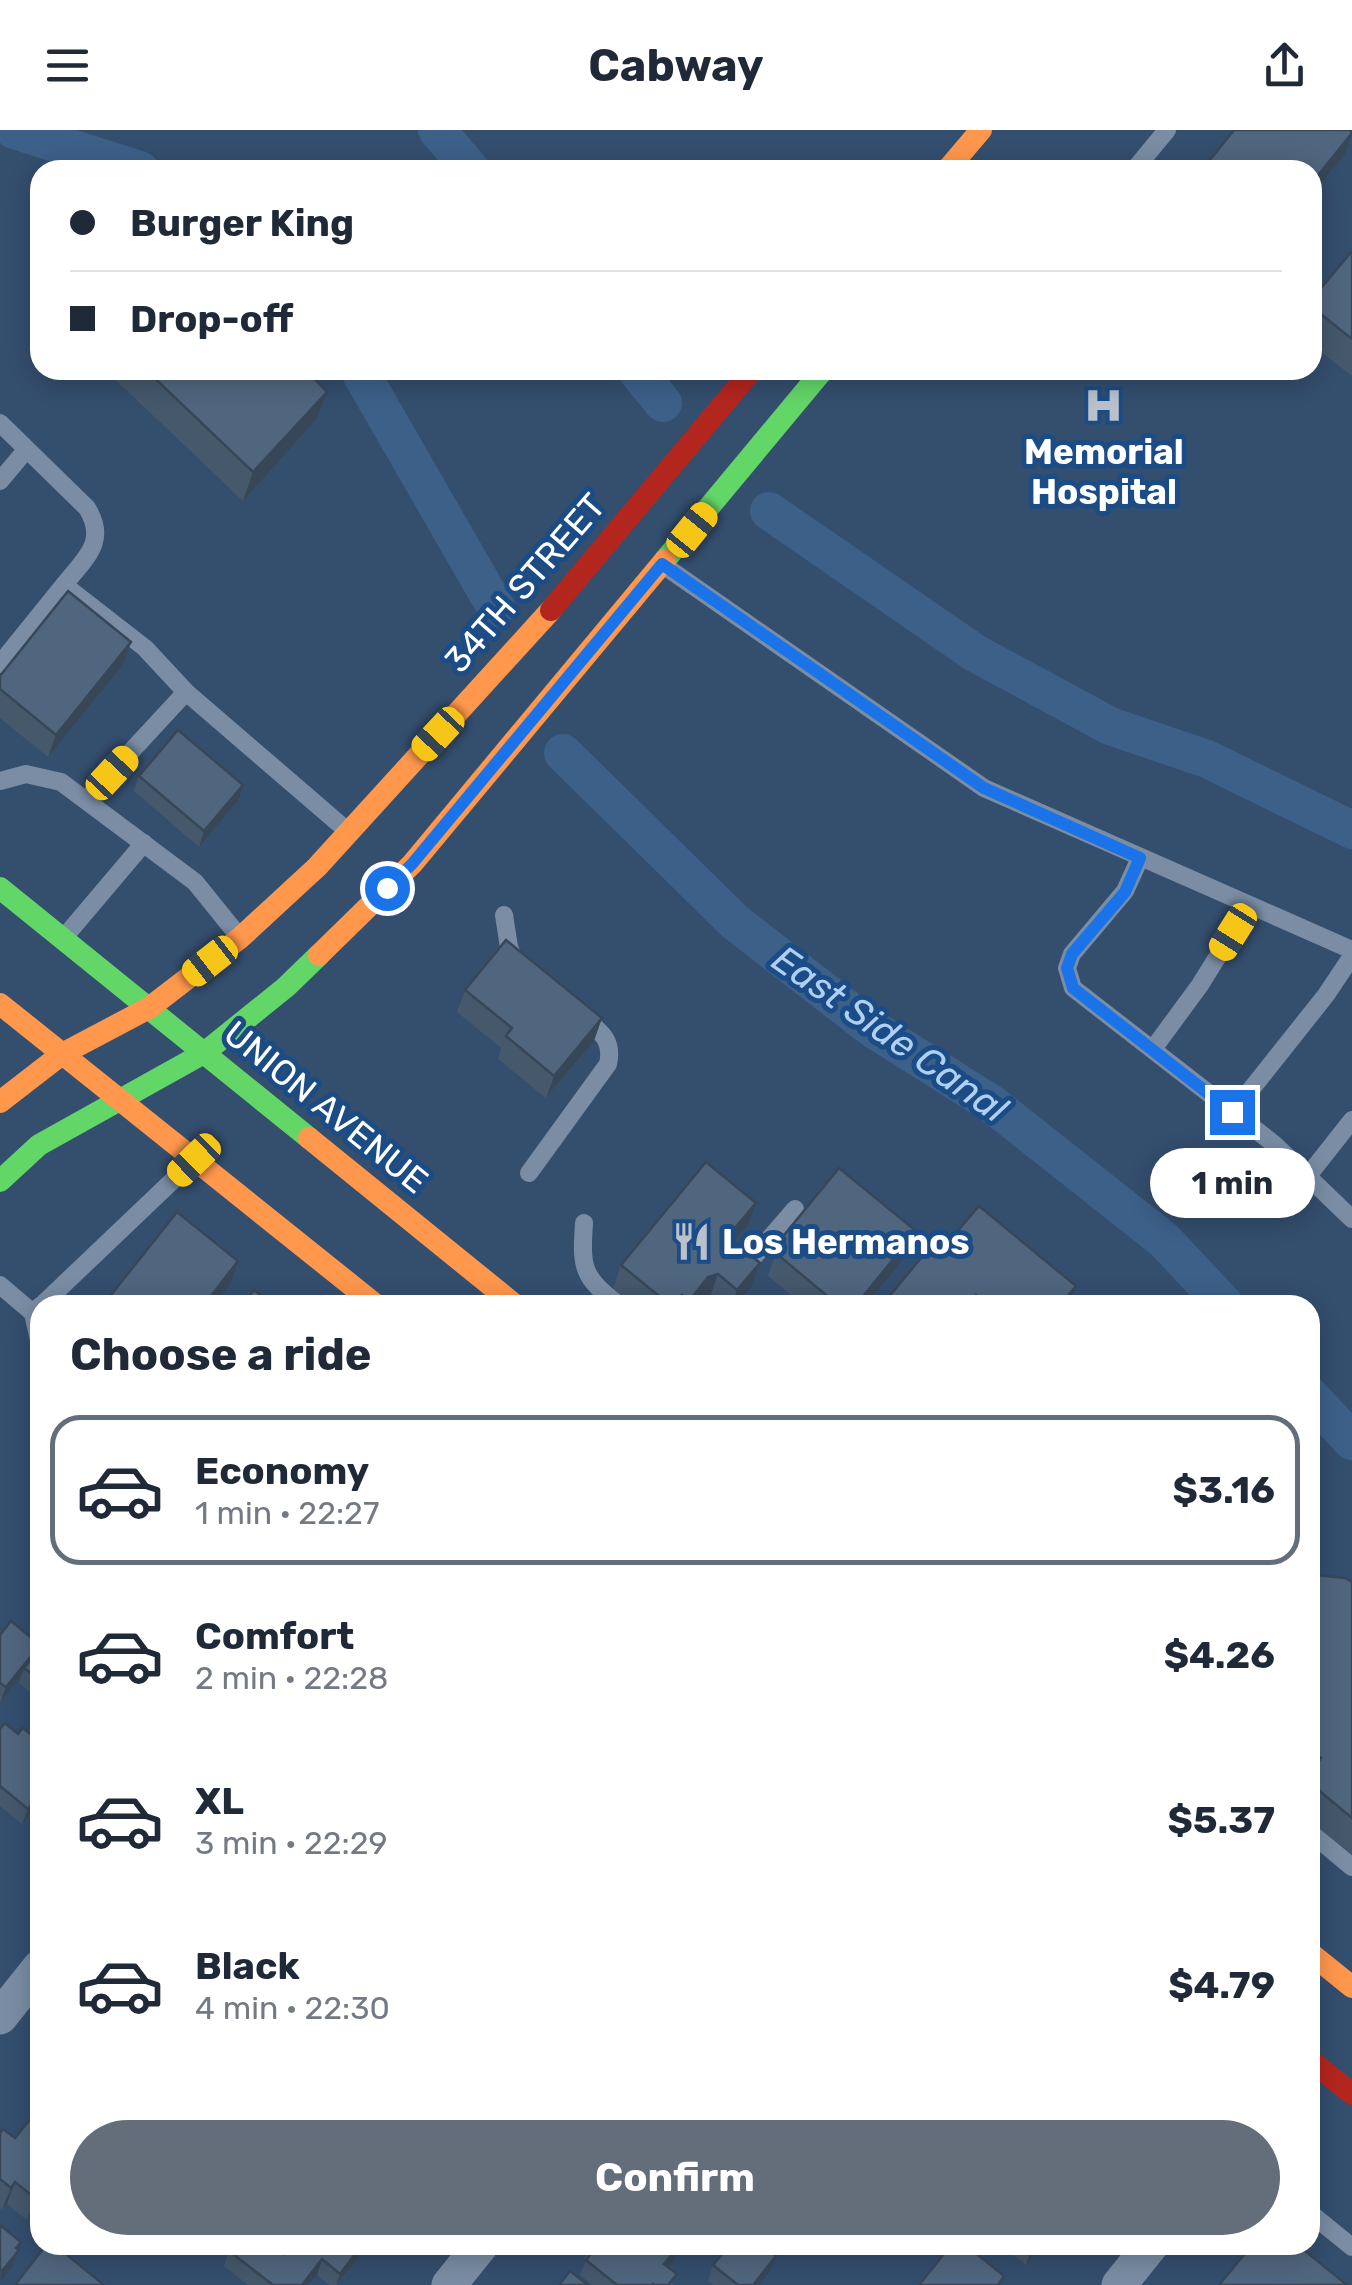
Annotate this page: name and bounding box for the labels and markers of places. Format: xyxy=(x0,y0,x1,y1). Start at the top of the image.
hospital icon: Memorial Hospital xyxy=(1083,384,1125,426)
place label: Memorial Hospital xyxy=(1024,431,1184,513)
restaurant icon: Los Hermanos xyxy=(671,1221,713,1263)
place label: Los Hermanos xyxy=(722,1221,970,1263)

